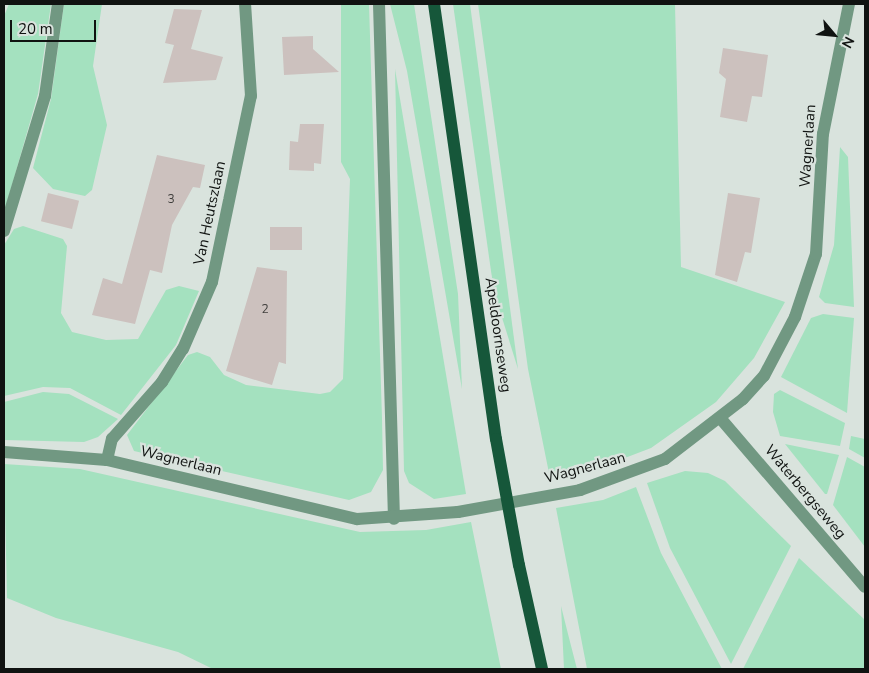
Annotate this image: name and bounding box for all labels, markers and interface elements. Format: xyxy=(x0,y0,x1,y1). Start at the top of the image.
scale bar xyxy=(12,10,99,42)
north arrow xyxy=(809,10,859,60)
text: 20 m xyxy=(18,19,53,39)
text: N xyxy=(837,33,859,51)
street label: Wagnerlaan xyxy=(796,104,820,188)
street label: Van Heutszlaan xyxy=(190,159,230,267)
house number: 3 xyxy=(167,193,175,207)
street label: Apeldoornseweg xyxy=(481,276,515,394)
house number: 2 xyxy=(261,303,269,317)
street label: Waterbergseweg xyxy=(760,441,850,543)
street label: Wagnerlaan xyxy=(138,442,224,480)
street label: Wagnerlaan xyxy=(543,449,627,487)

